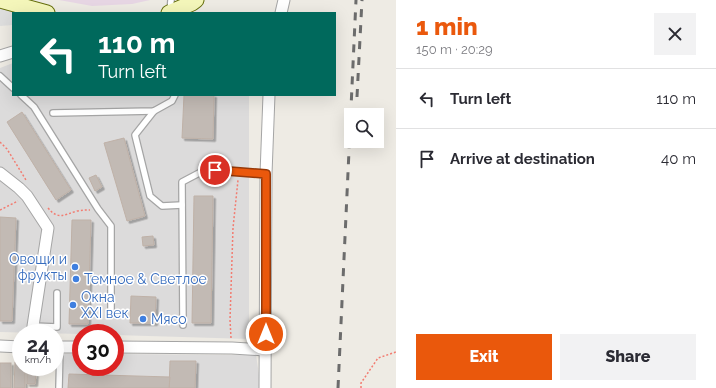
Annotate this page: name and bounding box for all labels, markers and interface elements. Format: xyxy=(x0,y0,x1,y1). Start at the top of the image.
text: 1 min xyxy=(416,12,478,41)
button: close xyxy=(654,13,696,55)
text: 110 m xyxy=(98,27,176,60)
icon: left xyxy=(32,28,84,80)
text: 150 m · 20:29 xyxy=(416,42,493,57)
text: Turn left xyxy=(98,61,167,82)
icon: left xyxy=(416,88,438,110)
text: Turn left xyxy=(450,90,511,108)
text: 110 m xyxy=(656,90,696,108)
map controls xyxy=(344,108,384,148)
button: search xyxy=(344,108,384,148)
icon: arrive xyxy=(416,148,438,170)
text: Arrive at destination xyxy=(450,150,595,168)
text: 40 m xyxy=(661,150,696,168)
pin xyxy=(198,153,232,187)
icon: arrive xyxy=(204,159,226,181)
place label: Овощи и фрукты xyxy=(9,251,67,283)
marker: Овощи и фрукты xyxy=(70,262,80,272)
place label: Темное & Светлое xyxy=(84,271,207,287)
marker: Темное & Светлое xyxy=(71,274,81,284)
place label: Окна XXI век xyxy=(81,289,129,321)
marker: Окна XXI век xyxy=(68,300,78,310)
place label: Мясо xyxy=(151,311,186,327)
position arrow xyxy=(245,313,287,355)
marker: Мясо xyxy=(138,314,148,324)
speed limit sign: 30 xyxy=(72,324,124,376)
text: 24 xyxy=(27,333,49,357)
button: Exit xyxy=(416,334,552,380)
button: Share xyxy=(560,334,696,380)
text: km/h xyxy=(25,354,51,365)

